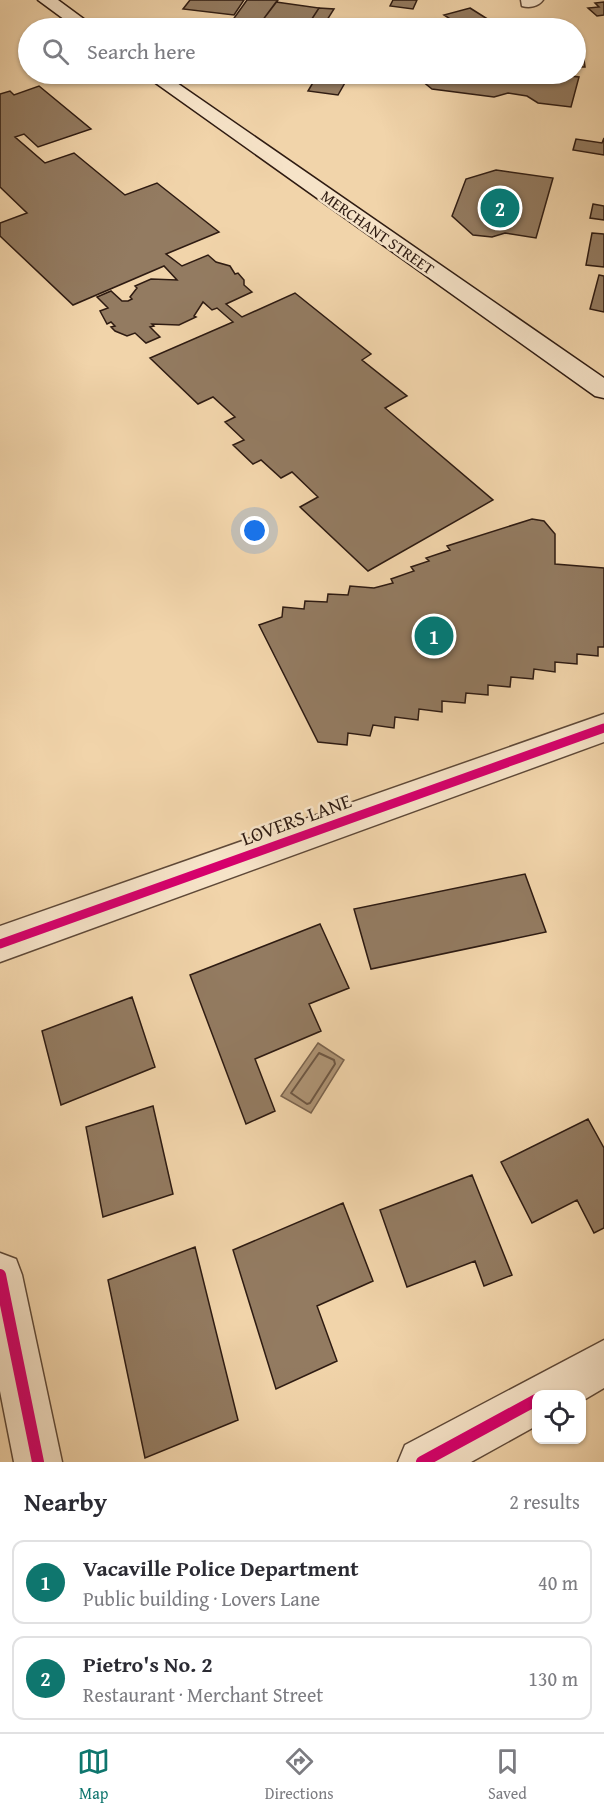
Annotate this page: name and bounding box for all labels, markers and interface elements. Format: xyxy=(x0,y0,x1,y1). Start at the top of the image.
search box xyxy=(18,18,586,84)
icon: search xyxy=(39,35,72,68)
text: Search here xyxy=(87,35,196,67)
street label: MERCHANT STREET xyxy=(316,184,440,280)
pin: 2 xyxy=(480,186,520,230)
your location xyxy=(240,516,269,545)
pin: 1 xyxy=(414,614,454,658)
street label: LOVERS LANE xyxy=(237,786,355,852)
map controls xyxy=(532,1390,586,1444)
button: locate xyxy=(532,1390,586,1444)
text: Nearby xyxy=(24,1482,107,1521)
text: 2 results xyxy=(509,1487,580,1516)
text: Vacaville Police Department xyxy=(83,1552,359,1584)
text: 1 xyxy=(40,1568,51,1597)
text: 40 m xyxy=(538,1568,578,1597)
text: Public building · Lovers Lane xyxy=(83,1584,320,1613)
text: Pietro's No. 2 xyxy=(83,1648,213,1680)
text: 2 xyxy=(40,1664,51,1693)
text: 130 m xyxy=(528,1664,578,1693)
text: Restaurant · Merchant Street xyxy=(83,1680,323,1709)
tab: Map xyxy=(77,1745,110,1805)
tab: Directions xyxy=(265,1745,334,1805)
tab: Saved xyxy=(488,1745,527,1805)

